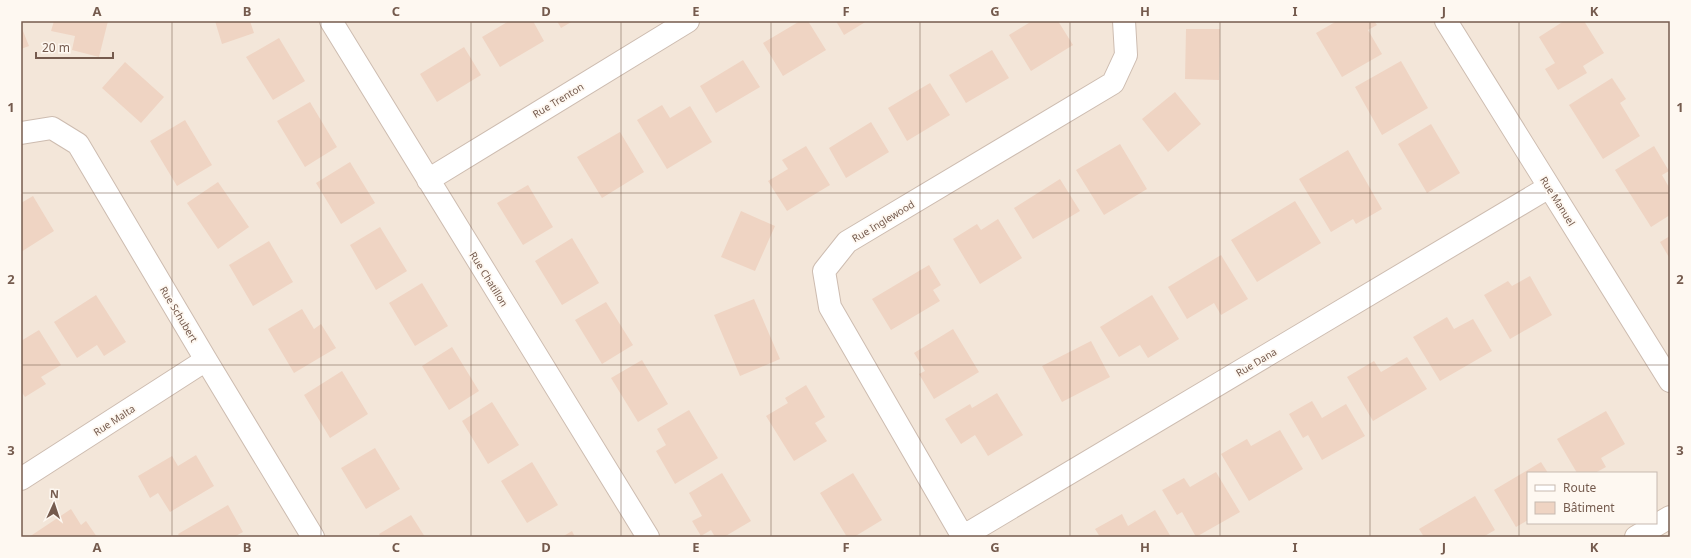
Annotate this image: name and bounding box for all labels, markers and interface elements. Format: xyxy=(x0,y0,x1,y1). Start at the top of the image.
text: A xyxy=(93,2,102,20)
text: B xyxy=(243,2,251,20)
text: C xyxy=(392,2,400,20)
text: D xyxy=(541,2,551,20)
text: E xyxy=(692,2,700,20)
text: F xyxy=(842,2,850,20)
text: G xyxy=(990,2,1000,20)
text: H xyxy=(1140,2,1150,20)
text: I xyxy=(1292,2,1298,20)
text: J xyxy=(1441,2,1446,20)
text: K xyxy=(1590,2,1599,20)
scale bar xyxy=(36,34,113,60)
text: 20 m xyxy=(42,39,70,56)
street label: Rue Trenton xyxy=(530,79,586,121)
text: 1 xyxy=(7,98,15,116)
text: 1 xyxy=(1676,98,1684,116)
street label: Rue Manuel xyxy=(1537,174,1579,228)
street label: Rue Inglewood xyxy=(849,197,917,245)
street label: Rue Chatillon xyxy=(467,249,511,309)
text: 2 xyxy=(7,270,15,288)
text: 2 xyxy=(1676,270,1684,288)
street label: Rue Schubert xyxy=(157,283,201,345)
street label: Rue Dana xyxy=(1233,344,1279,380)
street label: Rue Malta xyxy=(90,401,138,439)
text: 3 xyxy=(7,441,15,459)
text: 3 xyxy=(1676,441,1684,459)
legend xyxy=(1527,472,1657,524)
text: Route xyxy=(1563,479,1596,496)
north arrow xyxy=(34,484,74,524)
text: N xyxy=(50,486,59,501)
text: Bâtiment xyxy=(1563,499,1615,516)
text: A xyxy=(93,538,102,556)
text: B xyxy=(243,538,251,556)
text: C xyxy=(392,538,400,556)
text: D xyxy=(541,538,551,556)
text: E xyxy=(692,538,700,556)
text: F xyxy=(842,538,850,556)
text: G xyxy=(990,538,1000,556)
text: H xyxy=(1140,538,1150,556)
text: I xyxy=(1292,538,1298,556)
text: J xyxy=(1441,538,1446,556)
text: K xyxy=(1590,538,1599,556)

